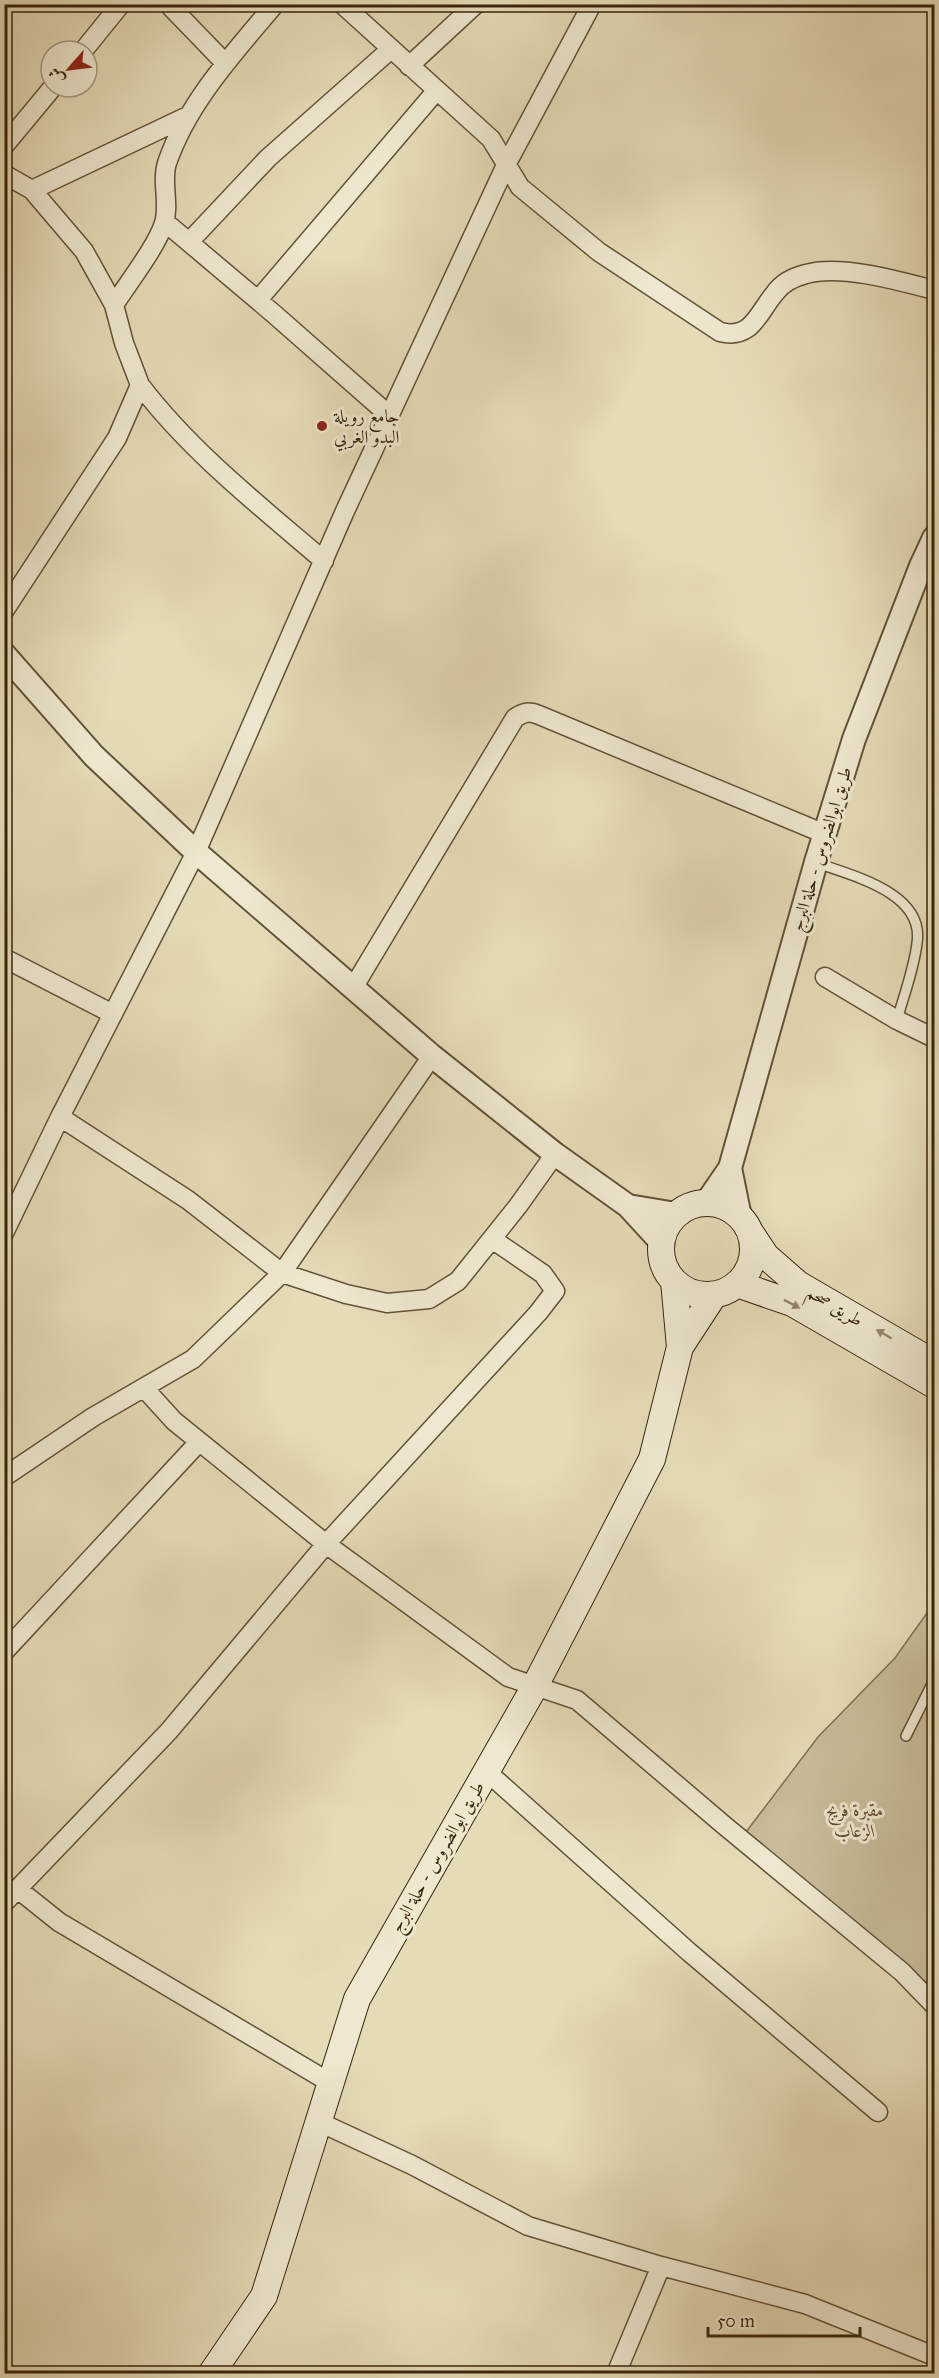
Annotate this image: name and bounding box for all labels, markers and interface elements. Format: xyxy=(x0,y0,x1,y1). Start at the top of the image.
north arrow xyxy=(39,39,99,99)
text: ش xyxy=(44,64,68,87)
place label: جامع رويلة البدو الغربي xyxy=(333,405,400,452)
marker: جامع رويلة البدو الغربي xyxy=(315,419,329,433)
street label: طريق ابوالضروس - حلة البرج xyxy=(785,764,861,935)
street label: طريق صحم xyxy=(800,1281,867,1336)
one-way arrow xyxy=(783,1299,800,1309)
one-way arrow xyxy=(875,1330,892,1340)
street label: طريق ابوالضروس - حلة البرج xyxy=(385,1777,494,1939)
park label: مقبرة فريج الزعاب xyxy=(826,1799,884,1842)
scale bar xyxy=(708,2300,860,2338)
text: 50 m xyxy=(717,2310,755,2332)

